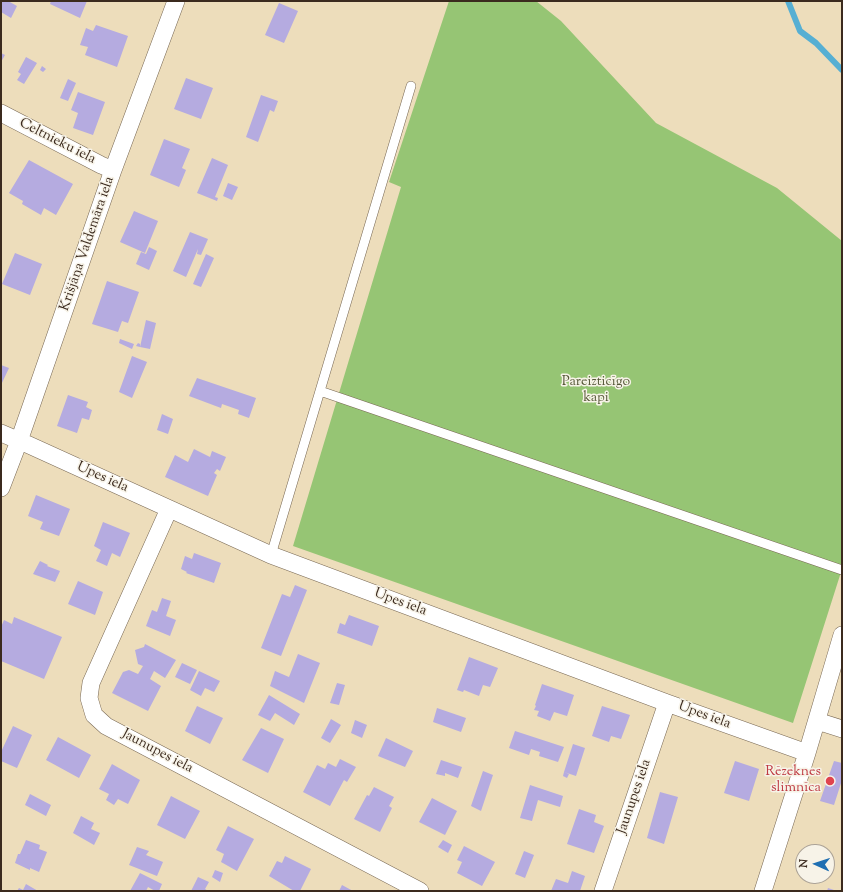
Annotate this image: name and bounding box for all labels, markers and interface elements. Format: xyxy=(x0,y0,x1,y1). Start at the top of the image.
street label: Celtnieku iela xyxy=(16,116,98,168)
street label: Krišjāņa Valdemāra iela xyxy=(57,175,119,313)
park label: Pareizticīgo kapi xyxy=(562,375,630,408)
street label: Upes iela xyxy=(74,459,130,497)
street label: Upes iela xyxy=(371,586,429,620)
street label: Upes iela xyxy=(675,699,733,733)
street label: Jaunupes iela xyxy=(119,726,195,778)
street label: Jaunupes iela xyxy=(614,757,656,837)
place label: Rēzeknes slimnīca xyxy=(765,765,821,798)
marker: Rēzeknes slimnīca xyxy=(824,775,836,787)
north arrow xyxy=(795,844,835,884)
text: N xyxy=(796,859,812,868)

